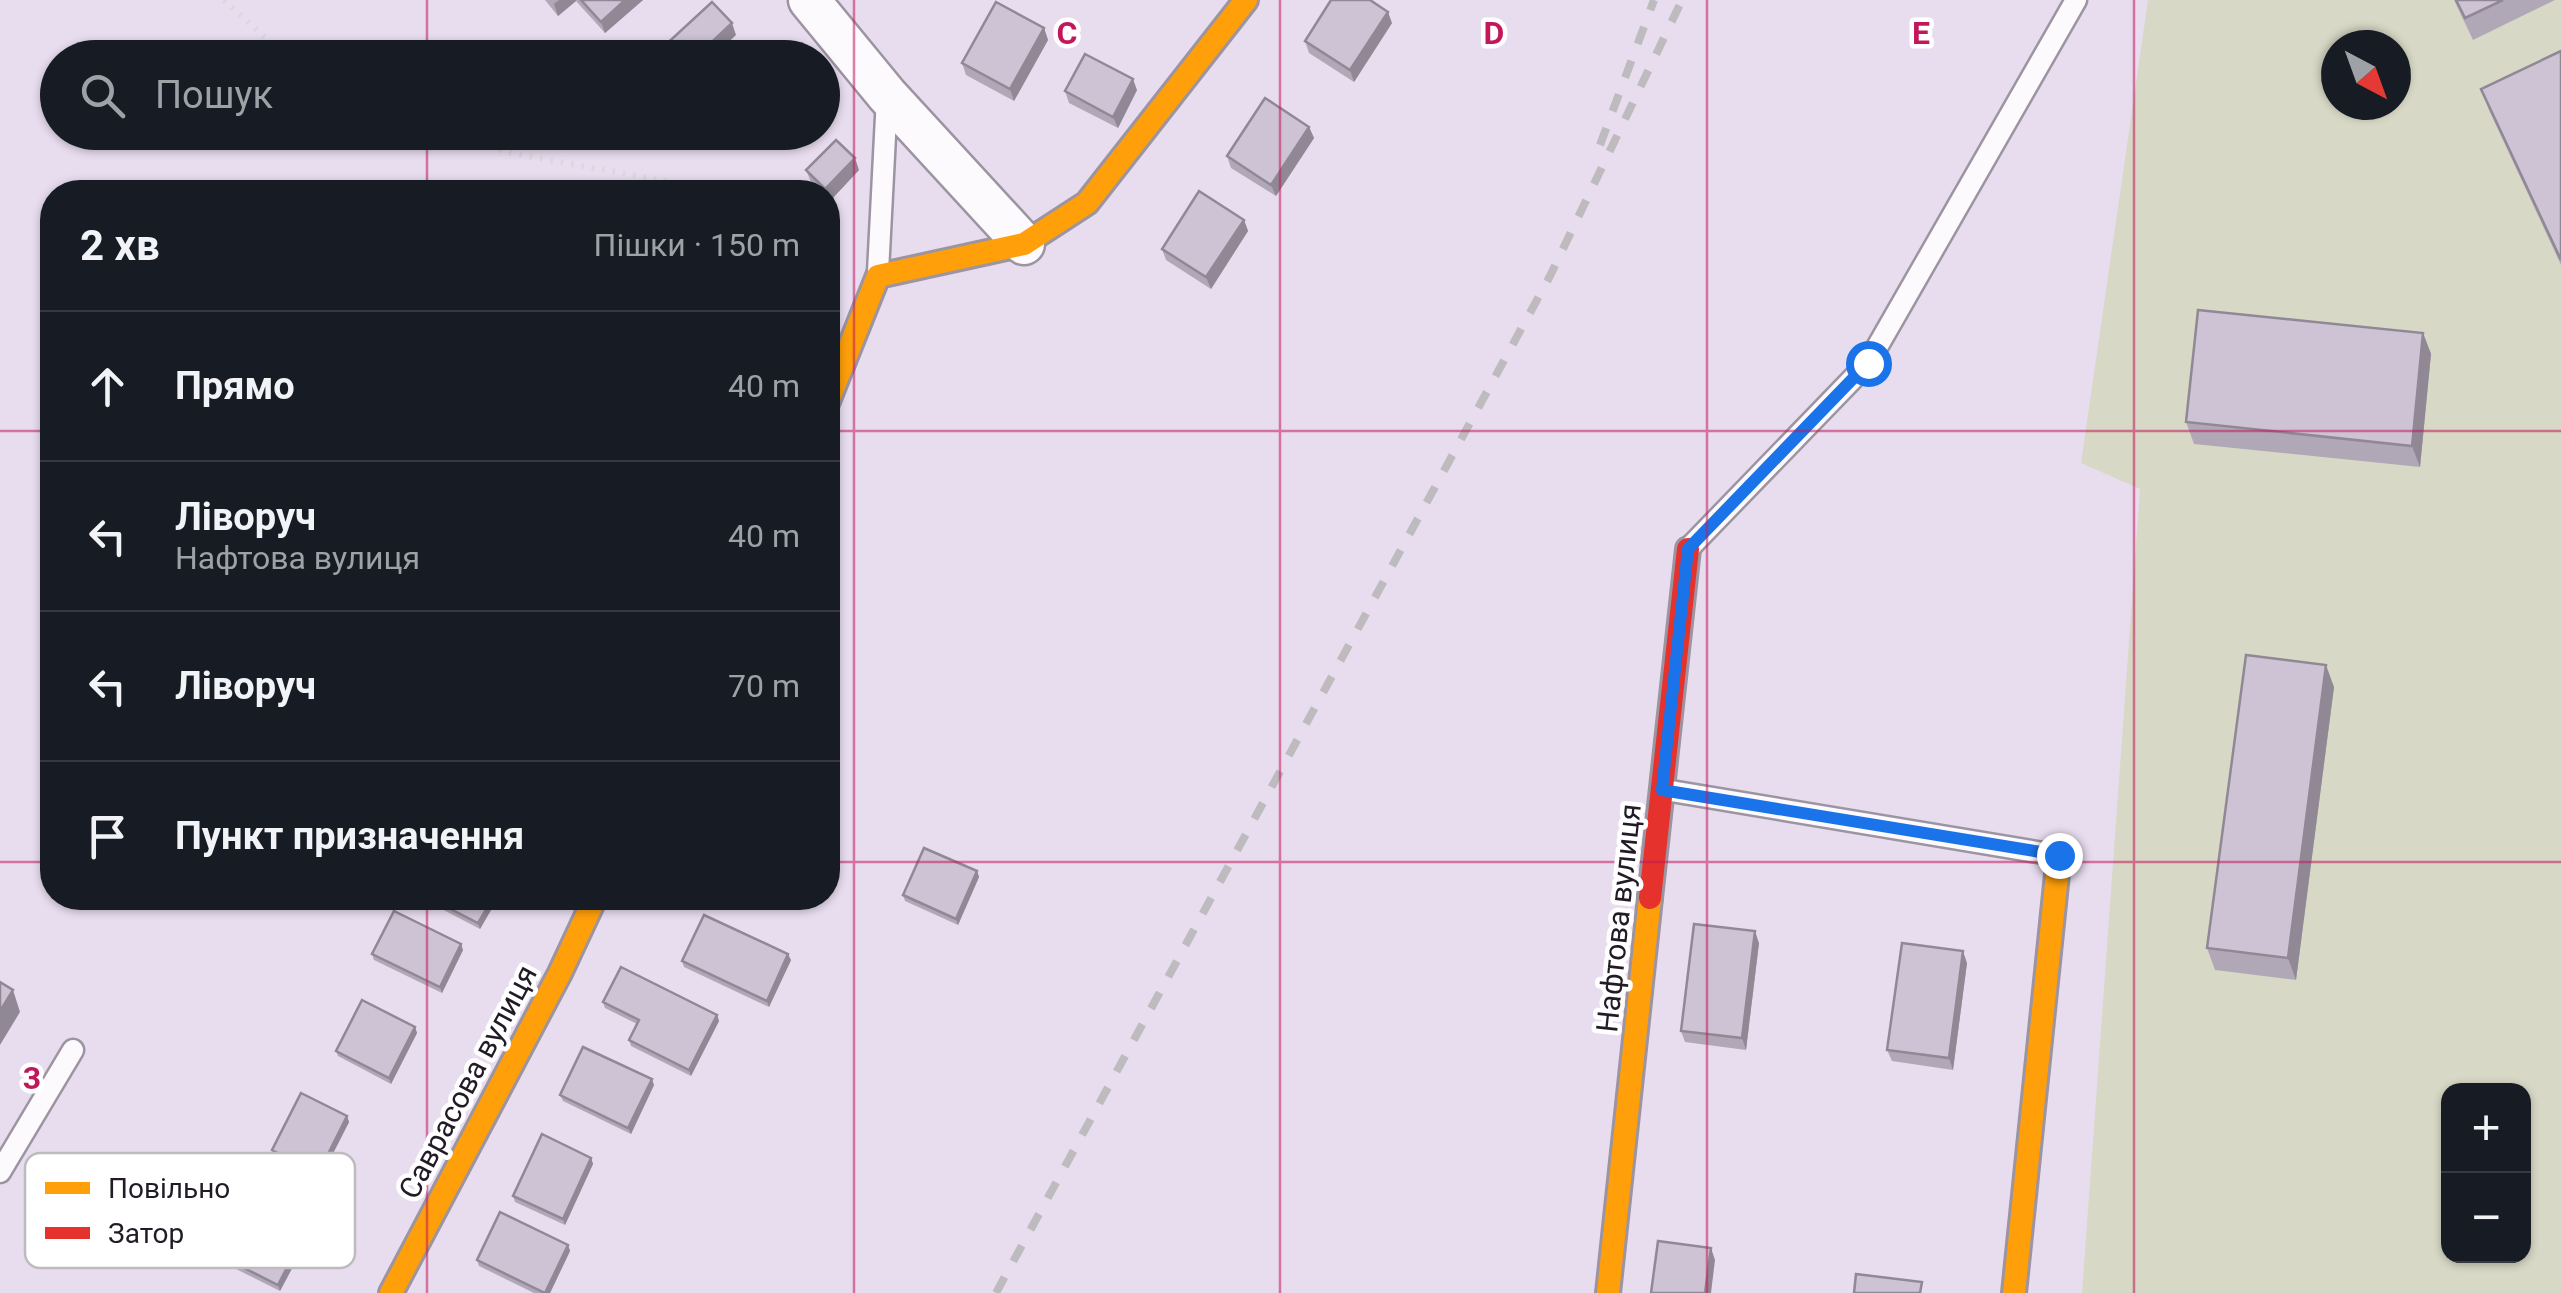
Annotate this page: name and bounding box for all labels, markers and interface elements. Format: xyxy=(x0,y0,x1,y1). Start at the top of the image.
text: C xyxy=(1057,14,1077,52)
text: D xyxy=(1484,14,1504,52)
text: E xyxy=(1912,14,1930,52)
north arrow xyxy=(2321,30,2411,120)
search box xyxy=(40,40,840,150)
icon: search xyxy=(75,68,130,123)
text: Пошук xyxy=(155,73,273,117)
text: 2 хв xyxy=(80,221,160,270)
text: Пішки · 150 m xyxy=(594,226,800,264)
route start xyxy=(1846,341,1892,387)
icon: ahead xyxy=(80,359,135,414)
text: Прямо xyxy=(175,364,295,408)
text: 40 m xyxy=(728,367,800,405)
text: Ліворуч xyxy=(175,495,316,539)
icon: left xyxy=(80,509,135,564)
text: 40 m xyxy=(728,517,800,555)
text: Нафтова вулиця xyxy=(175,539,420,577)
icon: left xyxy=(80,659,135,714)
text: Ліворуч xyxy=(175,664,316,708)
text: 70 m xyxy=(728,667,800,705)
street label: Нафтова вулиця xyxy=(1589,802,1648,1034)
icon: arrive xyxy=(80,809,135,864)
text: Пункт призначення xyxy=(175,814,524,858)
route end xyxy=(2037,833,2083,879)
street label: Саврасова вулиця xyxy=(391,959,544,1205)
text: 3 xyxy=(23,1059,41,1097)
map controls xyxy=(2441,1083,2531,1263)
button: + xyxy=(2441,1083,2531,1173)
legend xyxy=(25,1153,355,1268)
text: Повільно xyxy=(108,1172,230,1205)
button: − xyxy=(2441,1173,2531,1263)
text: Затор xyxy=(108,1217,184,1250)

